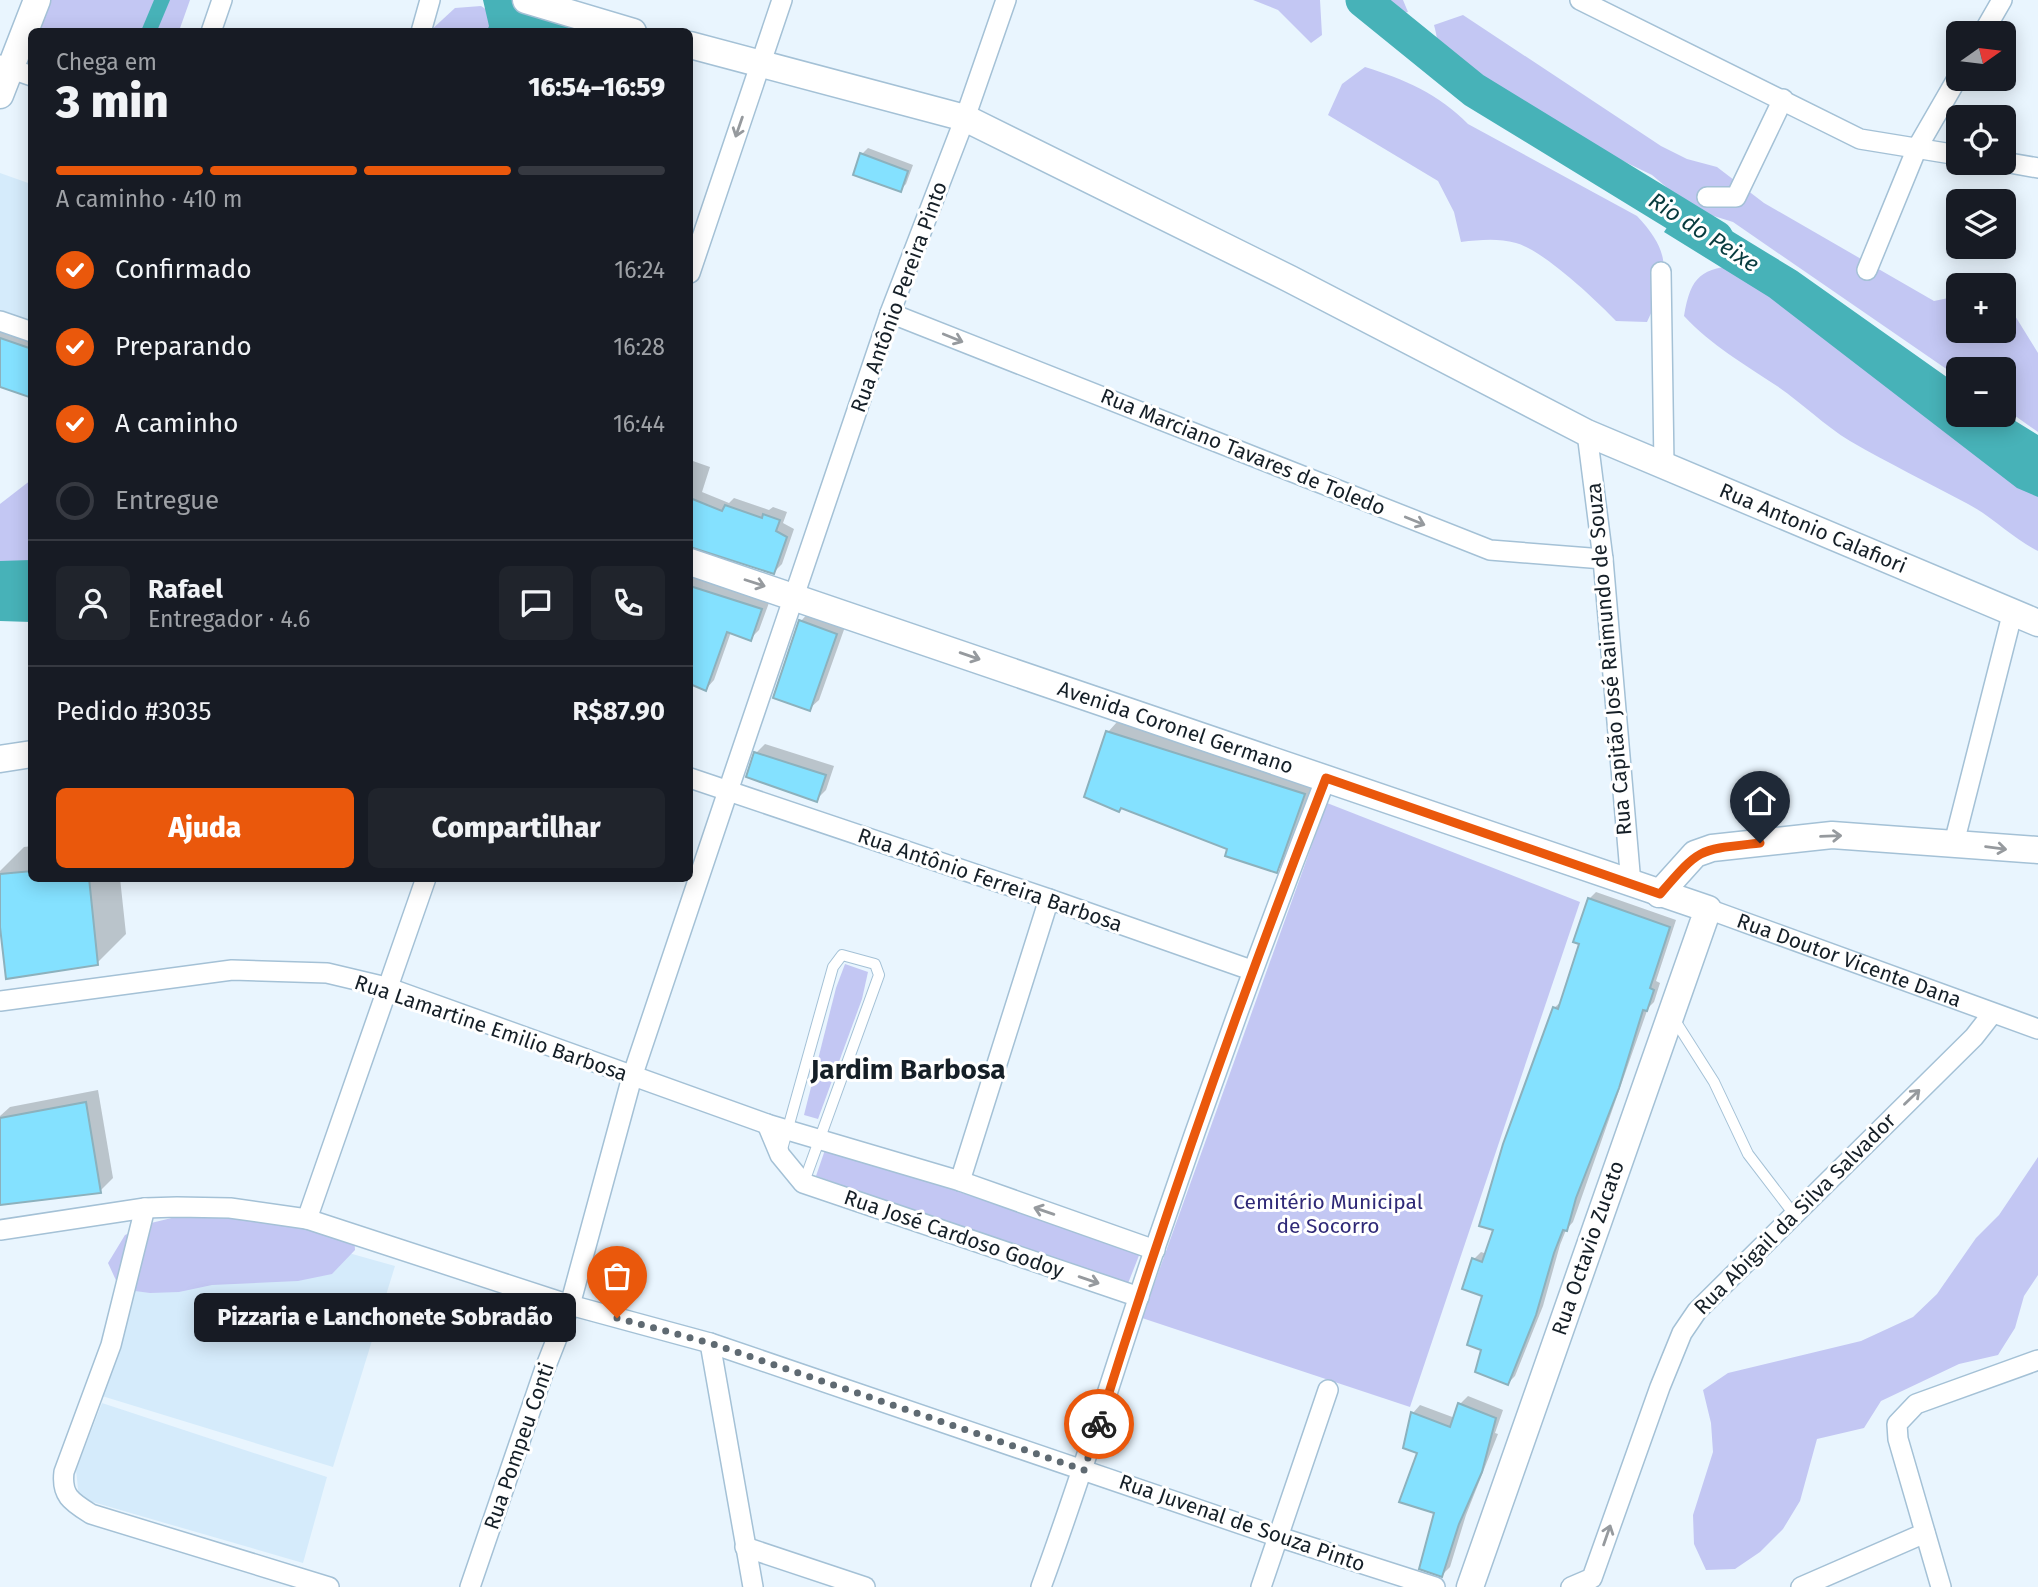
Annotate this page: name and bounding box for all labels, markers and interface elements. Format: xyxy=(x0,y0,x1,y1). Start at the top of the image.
north arrow xyxy=(1946,21,2016,91)
map controls xyxy=(1946,21,2016,427)
text: Chega em xyxy=(56,48,157,76)
text: 16:54–16:59 xyxy=(528,72,665,103)
text: 3 min xyxy=(56,74,169,129)
button: locate xyxy=(1946,105,2016,175)
one-way arrow xyxy=(732,115,744,137)
street label: Rua Antônio Pereira Pinto xyxy=(845,178,953,416)
text: A caminho · 410 m xyxy=(56,185,242,213)
water label: Rio do Peixe xyxy=(1644,186,1764,278)
button: layers xyxy=(1946,189,2016,259)
icon: check xyxy=(56,251,94,289)
text: Confirmado xyxy=(115,254,252,285)
text: 16:24 xyxy=(614,256,665,284)
button: + xyxy=(1946,273,2016,343)
icon: check xyxy=(56,328,94,366)
text: Preparando xyxy=(115,331,252,362)
one-way arrow xyxy=(942,332,964,345)
text: 16:28 xyxy=(613,333,665,361)
button: − xyxy=(1946,357,2016,427)
street label: Rua Marciano Tavares de Toledo xyxy=(1097,383,1389,521)
icon: check xyxy=(56,405,94,443)
text: A caminho xyxy=(115,408,238,439)
text: 16:44 xyxy=(613,410,665,438)
street label: Rua Antonio Calafiori xyxy=(1715,477,1910,579)
street label: Rua Capitão José Raimundo de Souza xyxy=(1581,482,1637,836)
text: Entregue xyxy=(115,485,219,516)
one-way arrow xyxy=(1404,515,1426,528)
button: person xyxy=(56,566,130,640)
button: chat xyxy=(499,566,573,640)
button: phone xyxy=(591,566,665,640)
text: Rafael xyxy=(148,574,223,605)
one-way arrow xyxy=(743,578,765,590)
text: Entregador · 4.6 xyxy=(148,605,310,633)
one-way arrow xyxy=(959,650,981,663)
street label: Avenida Coronel Germano xyxy=(1054,675,1297,780)
text: Pedido #3035 xyxy=(56,696,211,727)
text: R$87.90 xyxy=(573,696,665,727)
pin xyxy=(1730,771,1790,843)
icon: home xyxy=(1741,782,1779,820)
button: Ajuda xyxy=(56,788,354,868)
button: Compartilhar xyxy=(368,788,665,868)
street label: Rua Antônio Ferreira Barbosa xyxy=(854,822,1126,938)
one-way arrow xyxy=(1819,829,1842,843)
one-way arrow xyxy=(1984,842,2007,855)
street label: Rua Doutor Vicente Dana xyxy=(1733,908,1965,1013)
street label: Rua Lamartine Emilio Barbosa xyxy=(351,969,631,1087)
district label: Jardim Barbosa xyxy=(809,1053,1006,1086)
one-way arrow xyxy=(1904,1088,1921,1105)
street label: Rua Abigail da Silva Salvador xyxy=(1689,1108,1901,1320)
street label: Rua Octavio Zucato xyxy=(1546,1157,1630,1339)
street label: Rua José Cardoso Godoy xyxy=(841,1184,1068,1284)
park label: Cemitério Municipal de Socorro xyxy=(1233,1189,1423,1239)
one-way arrow xyxy=(1034,1204,1056,1216)
pin xyxy=(587,1246,647,1318)
icon: bag xyxy=(598,1257,636,1295)
one-way arrow xyxy=(1078,1274,1100,1287)
callout: Pizzaria e Lanchonete Sobradão xyxy=(193,1294,575,1342)
text: Pizzaria e Lanchonete Sobradão xyxy=(217,1303,553,1331)
street label: Rua Pompeu Conti xyxy=(478,1359,560,1533)
courier xyxy=(1064,1389,1134,1459)
icon: bike xyxy=(1080,1405,1118,1443)
street label: Rua Juvenal de Souza Pinto xyxy=(1115,1469,1369,1577)
one-way arrow xyxy=(1602,1525,1614,1547)

